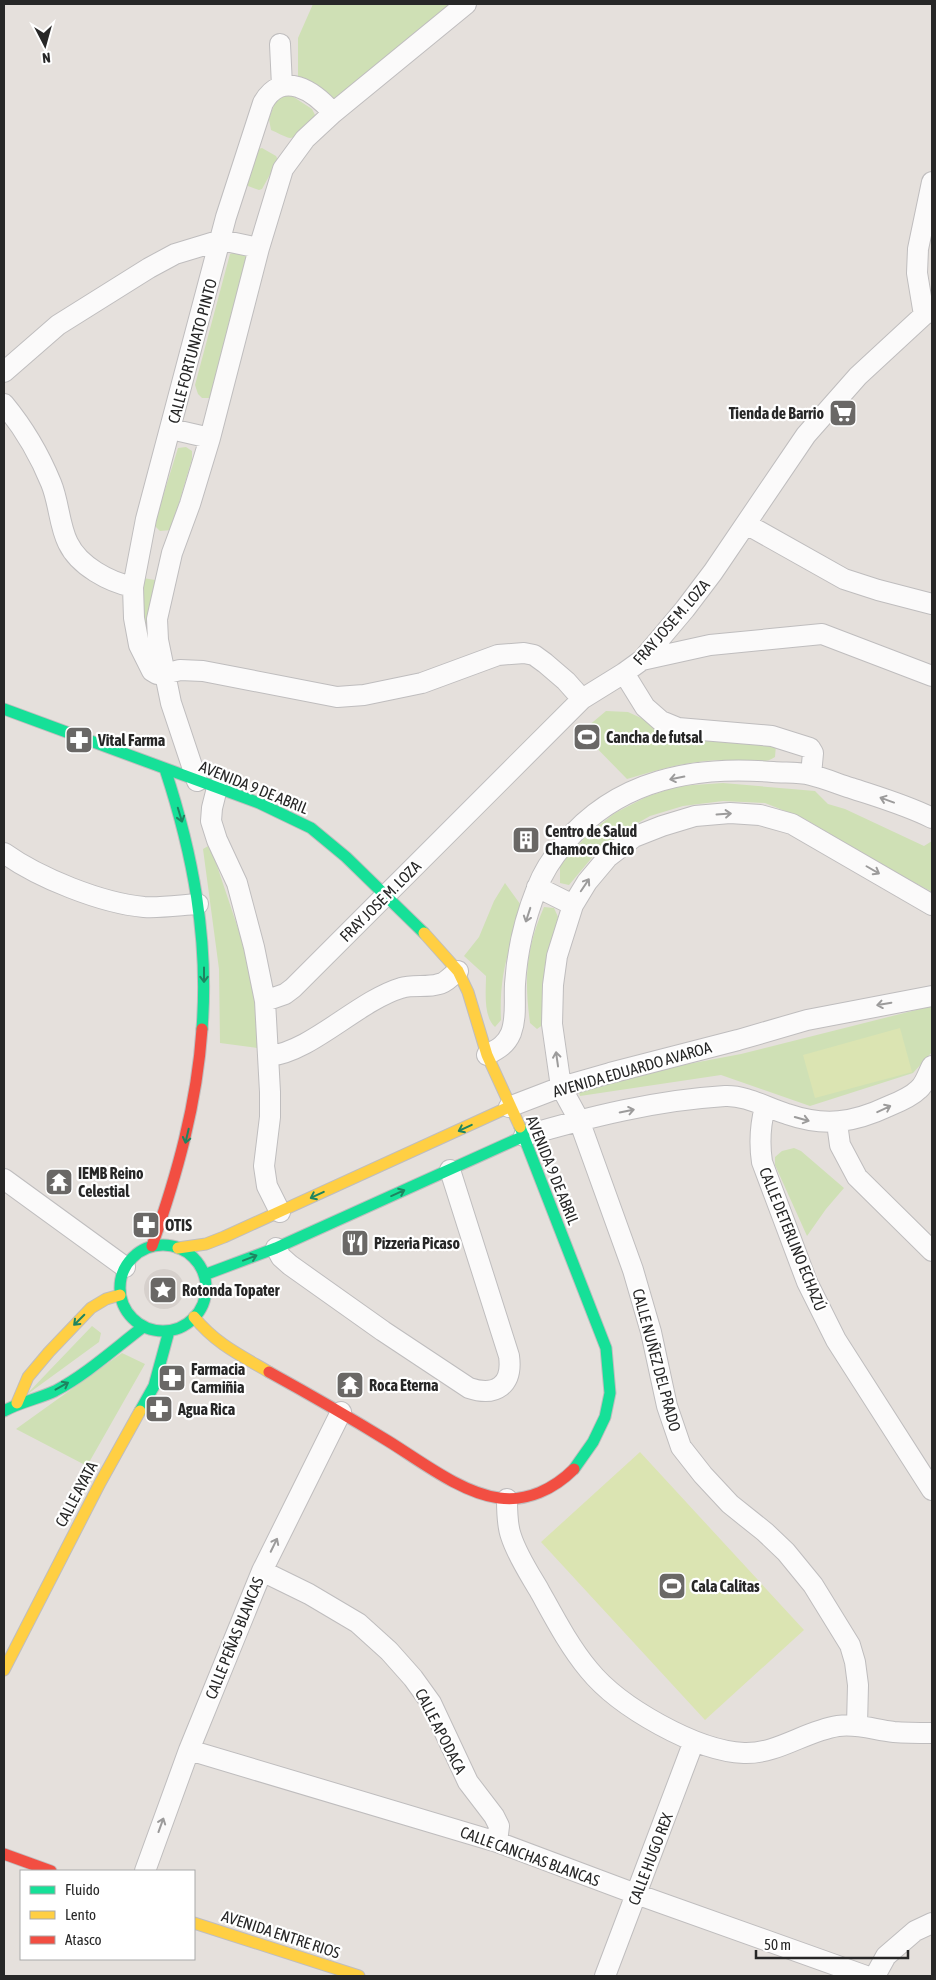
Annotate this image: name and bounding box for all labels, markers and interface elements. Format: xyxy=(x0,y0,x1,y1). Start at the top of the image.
north arrow xyxy=(20,20,70,70)
text: N xyxy=(41,50,51,66)
street label: CALLE FORTUNATO PINTO xyxy=(164,277,220,425)
supermarket icon: Tienda de Barrio xyxy=(828,398,858,428)
place label: Tienda de Barrio xyxy=(729,404,824,422)
street label: FRAY JOSE M. LOZA xyxy=(629,576,713,668)
sports icon: Cancha de futsal xyxy=(572,722,602,752)
pharmacy icon: Vital Farma xyxy=(64,725,94,755)
place label: Cancha de futsal xyxy=(606,728,704,746)
place label: Vital Farma xyxy=(97,731,165,749)
street label: AVENIDA 9 DE ABRIL xyxy=(197,757,312,817)
one-way arrow xyxy=(669,774,685,783)
one-way arrow xyxy=(880,795,895,804)
one-way arrow xyxy=(175,807,185,823)
one-way arrow xyxy=(715,809,731,818)
place label: Centro de Salud Chamoco Chico xyxy=(545,822,637,858)
building icon: Centro de Salud Chamoco Chico xyxy=(511,825,541,855)
street label: FRAY JOSE M. LOZA xyxy=(336,857,424,945)
one-way arrow xyxy=(865,866,879,876)
one-way arrow xyxy=(580,879,590,893)
one-way arrow xyxy=(523,907,532,923)
one-way arrow xyxy=(199,966,209,983)
one-way arrow xyxy=(877,1000,893,1010)
street label: AVENIDA EDUARDO AVAROA xyxy=(551,1038,714,1100)
one-way arrow xyxy=(552,1051,562,1067)
one-way arrow xyxy=(876,1104,891,1113)
one-way arrow xyxy=(619,1105,635,1115)
street label: AVENIDA 9 DE ABRIL xyxy=(523,1113,583,1228)
one-way arrow xyxy=(794,1114,810,1124)
one-way arrow xyxy=(458,1123,473,1133)
one-way arrow xyxy=(182,1128,191,1144)
place label: IEMB Reino Celestial xyxy=(78,1164,144,1200)
street label: CALLE DETERLINO ECHAZÚ xyxy=(756,1165,830,1313)
temple icon: IEMB Reino Celestial xyxy=(44,1167,74,1197)
one-way arrow xyxy=(390,1188,405,1197)
one-way arrow xyxy=(310,1191,325,1201)
pharmacy icon: OTIS xyxy=(131,1210,161,1240)
place label: OTIS xyxy=(165,1216,192,1234)
restaurant icon: Pizzeria Picaso xyxy=(340,1228,370,1258)
place label: Pizzeria Picaso xyxy=(374,1234,460,1252)
one-way arrow xyxy=(242,1253,257,1263)
place icon: Rotonda Topater xyxy=(148,1275,178,1305)
place label: Rotonda Topater xyxy=(182,1281,280,1299)
street label: CALLE NUÑEZ DEL PRADO xyxy=(629,1287,685,1433)
one-way arrow xyxy=(73,1314,85,1327)
place label: Farmacia Carmiñia xyxy=(191,1360,245,1396)
pharmacy icon: Farmacia Carmiñia xyxy=(157,1363,187,1393)
temple icon: Roca Eterna xyxy=(335,1370,365,1400)
place label: Roca Eterna xyxy=(369,1376,439,1394)
one-way arrow xyxy=(55,1381,70,1391)
pharmacy icon: Agua Rica xyxy=(144,1394,174,1424)
place label: Agua Rica xyxy=(177,1400,235,1418)
street label: CALLE AYATA xyxy=(51,1458,101,1530)
one-way arrow xyxy=(270,1538,280,1553)
sports icon: Cala Calitas xyxy=(657,1571,687,1601)
street label: CALLE PEÑAS BLANCAS xyxy=(201,1574,267,1702)
place label: Cala Calitas xyxy=(691,1577,760,1595)
street label: CALLE APODACA xyxy=(412,1685,470,1777)
street label: CALLE HUGO REX xyxy=(624,1810,676,1908)
one-way arrow xyxy=(157,1818,166,1834)
street label: CALLE CANCHAS BLANCAS xyxy=(458,1822,602,1890)
legend xyxy=(20,1870,195,1960)
text: Fluido xyxy=(65,1881,100,1898)
text: Lento xyxy=(65,1906,96,1923)
street label: AVENIDA ENTRE RIOS xyxy=(220,1906,343,1962)
scale bar xyxy=(756,1928,908,1960)
text: Atasco xyxy=(65,1931,102,1948)
text: 50 m xyxy=(764,1936,791,1953)

